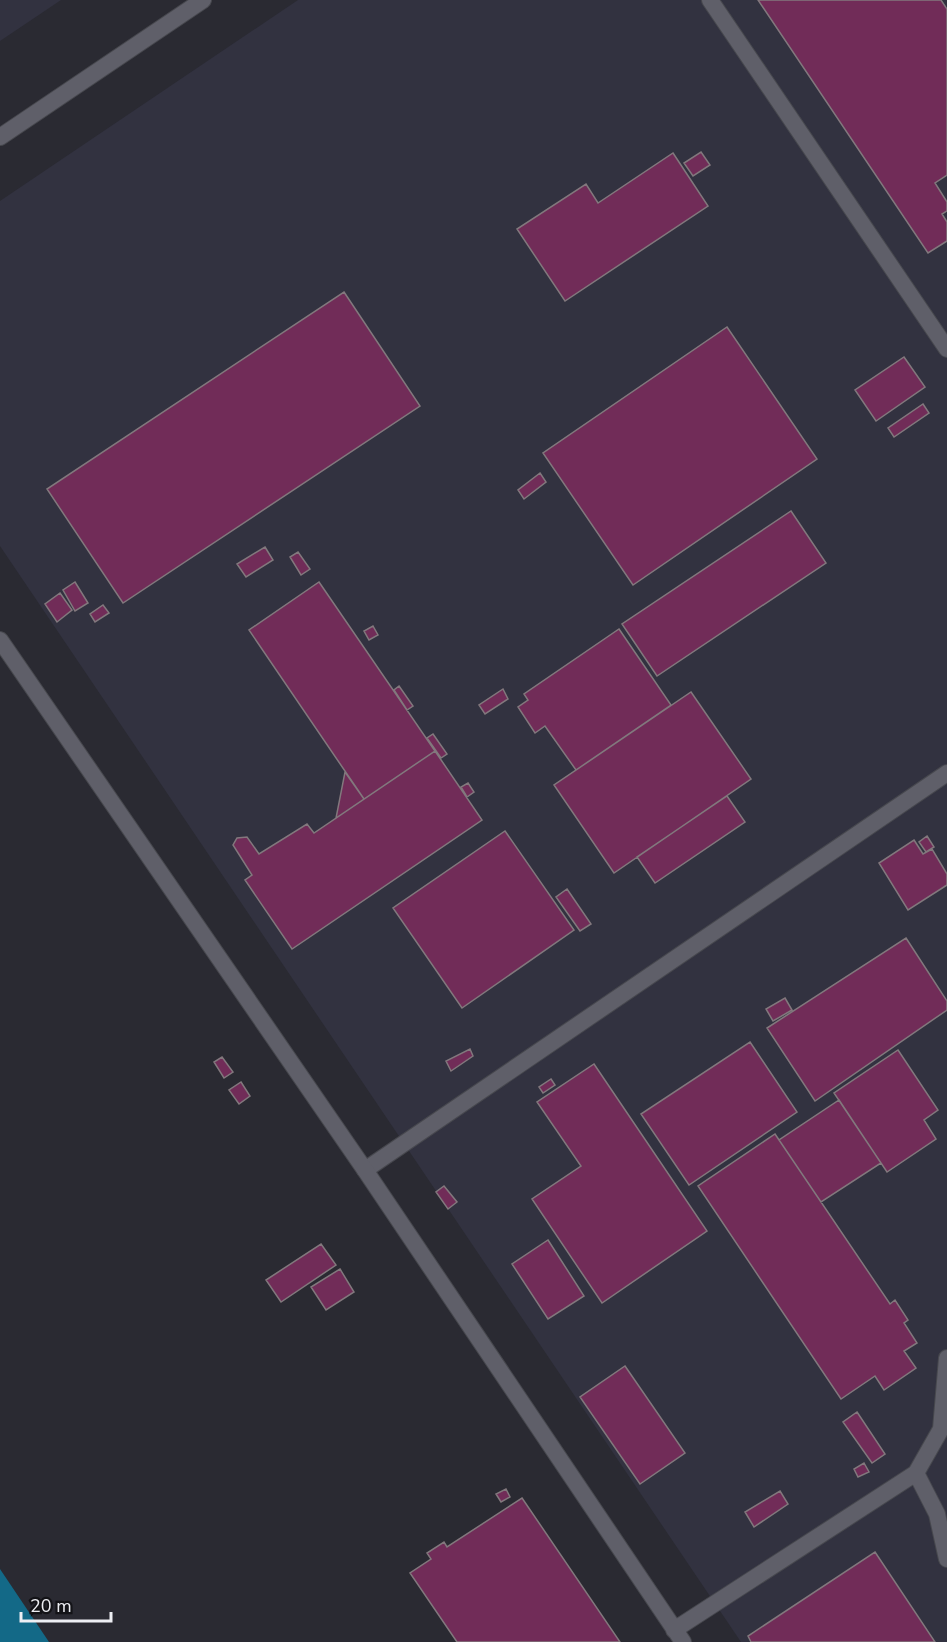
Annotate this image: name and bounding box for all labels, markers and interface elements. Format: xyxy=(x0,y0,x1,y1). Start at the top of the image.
scale bar xyxy=(21,1585,111,1623)
text: 20 m xyxy=(30,1594,72,1618)

